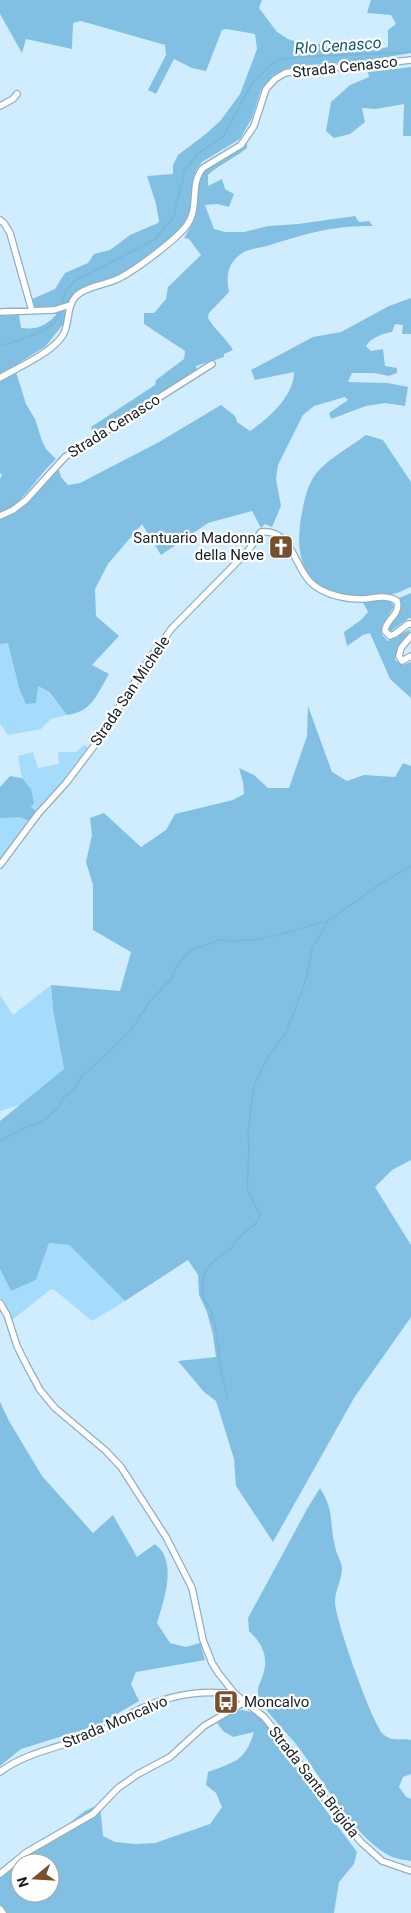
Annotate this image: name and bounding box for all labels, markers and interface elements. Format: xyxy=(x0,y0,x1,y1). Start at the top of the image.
water label: RIo Cenasco xyxy=(294,33,382,58)
street label: Strada Cenasco xyxy=(292,53,398,81)
street label: Strada Cenasco xyxy=(65,390,163,462)
place label: Santuario Madonna della Neve xyxy=(133,529,264,564)
church icon: Santuario Madonna della Neve xyxy=(268,534,294,560)
street label: Strada San Michele xyxy=(87,633,173,749)
bus stop icon: Moncalvo xyxy=(213,1689,239,1715)
street label: Strada Moncalvo xyxy=(60,1692,170,1752)
place label: Moncalvo xyxy=(244,1693,309,1711)
street label: Strada Santa Brigida xyxy=(265,1723,363,1841)
north arrow xyxy=(10,1853,60,1903)
text: N xyxy=(13,1875,32,1889)

